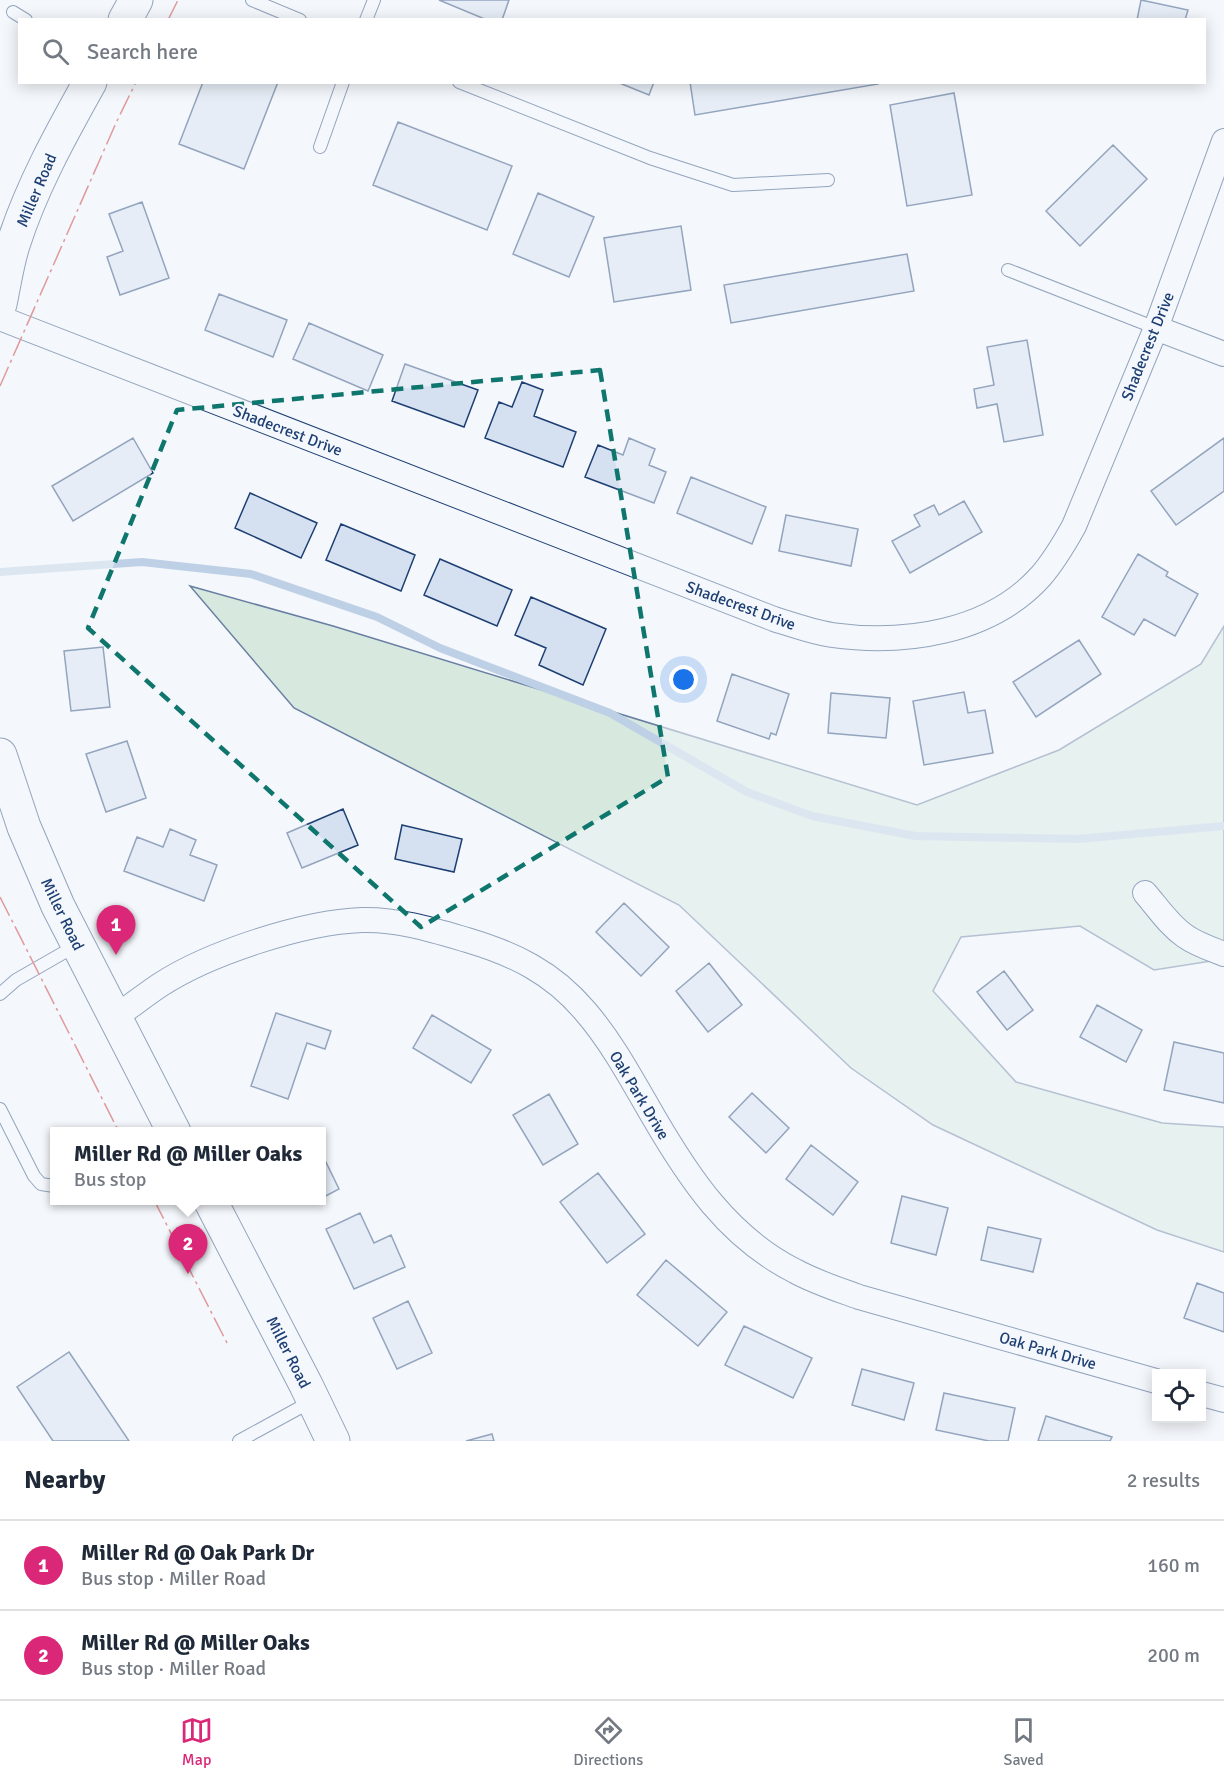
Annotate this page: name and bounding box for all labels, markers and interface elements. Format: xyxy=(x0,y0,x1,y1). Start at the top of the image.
search box xyxy=(18,18,1206,84)
icon: search xyxy=(39,35,72,68)
text: Search here xyxy=(87,38,198,65)
street label: Miller Road xyxy=(12,151,61,230)
street label: Shadecrest Drive xyxy=(1117,289,1179,404)
street label: Shadecrest Drive xyxy=(230,401,345,461)
street label: Shadecrest Drive xyxy=(683,577,798,635)
your location xyxy=(669,665,698,694)
street label: Miller Road xyxy=(36,875,88,954)
pin: 1 xyxy=(96,906,136,955)
street label: Oak Park Drive xyxy=(605,1047,673,1144)
popup xyxy=(50,1127,326,1205)
text: Miller Rd @ Miller Oaks xyxy=(74,1140,302,1167)
text: Bus stop xyxy=(74,1167,146,1192)
pin: 2 xyxy=(168,1224,207,1274)
street label: Miller Road xyxy=(261,1313,315,1392)
street label: Oak Park Drive xyxy=(997,1328,1099,1374)
map controls xyxy=(1152,1369,1206,1423)
button: locate xyxy=(1152,1369,1206,1423)
text: Nearby xyxy=(24,1464,105,1496)
text: 2 results xyxy=(1127,1468,1200,1493)
text: Miller Rd @ Oak Park Dr xyxy=(81,1539,314,1566)
text: 1 xyxy=(38,1553,49,1578)
text: 160 m xyxy=(1147,1553,1200,1578)
text: Bus stop · Miller Road xyxy=(81,1566,266,1591)
text: Miller Rd @ Miller Oaks xyxy=(81,1629,310,1656)
text: 2 xyxy=(38,1643,49,1668)
text: 200 m xyxy=(1147,1643,1200,1668)
text: Bus stop · Miller Road xyxy=(81,1656,266,1681)
tab: Map xyxy=(180,1714,213,1770)
tab: Directions xyxy=(573,1714,643,1770)
tab: Saved xyxy=(1004,1714,1044,1770)

